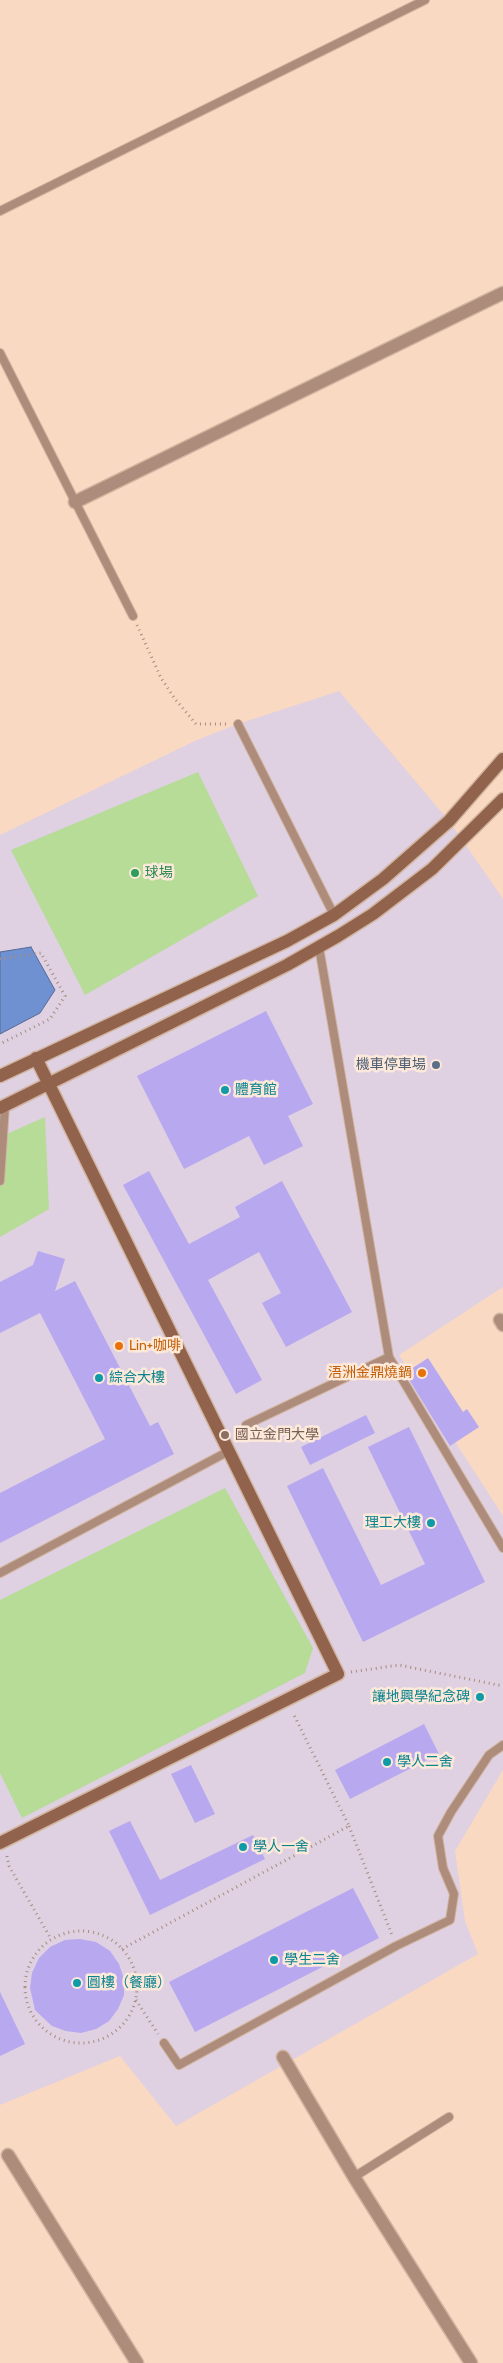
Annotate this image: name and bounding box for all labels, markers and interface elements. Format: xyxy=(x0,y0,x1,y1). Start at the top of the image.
place label: 球場 xyxy=(145,865,173,881)
marker: 球場 xyxy=(129,867,141,879)
place label: 機車停車場 xyxy=(356,1057,426,1073)
marker: 機車停車場 xyxy=(430,1059,442,1071)
place label: 體育館 xyxy=(235,1082,277,1098)
marker: 體育館 xyxy=(219,1084,231,1096)
place label: Lin+咖啡 xyxy=(129,1338,181,1354)
marker: Lin+咖啡 xyxy=(113,1340,125,1352)
place label: 浯洲金鼎燒鍋 xyxy=(328,1365,412,1381)
marker: 浯洲金鼎燒鍋 xyxy=(416,1367,428,1379)
place label: 綜合大樓 xyxy=(109,1370,165,1386)
marker: 綜合大樓 xyxy=(93,1372,105,1384)
place label: 國立金門大學 xyxy=(235,1427,319,1443)
marker: 國立金門大學 xyxy=(219,1429,231,1441)
place label: 理工大樓 xyxy=(365,1515,421,1531)
marker: 理工大樓 xyxy=(425,1517,437,1529)
place label: 讓地興學紀念碑 xyxy=(372,1689,470,1705)
marker: 讓地興學紀念碑 xyxy=(474,1691,486,1703)
place label: 學人二舍 xyxy=(397,1754,453,1770)
marker: 學人二舍 xyxy=(381,1756,393,1768)
place label: 學人一舍 xyxy=(253,1839,309,1855)
marker: 學人一舍 xyxy=(237,1841,249,1853)
place label: 學生二舍 xyxy=(284,1952,340,1968)
marker: 學生二舍 xyxy=(268,1954,280,1966)
place label: 圓樓（餐廳） xyxy=(87,1975,171,1991)
marker: 圓樓（餐廳） xyxy=(71,1977,83,1989)

